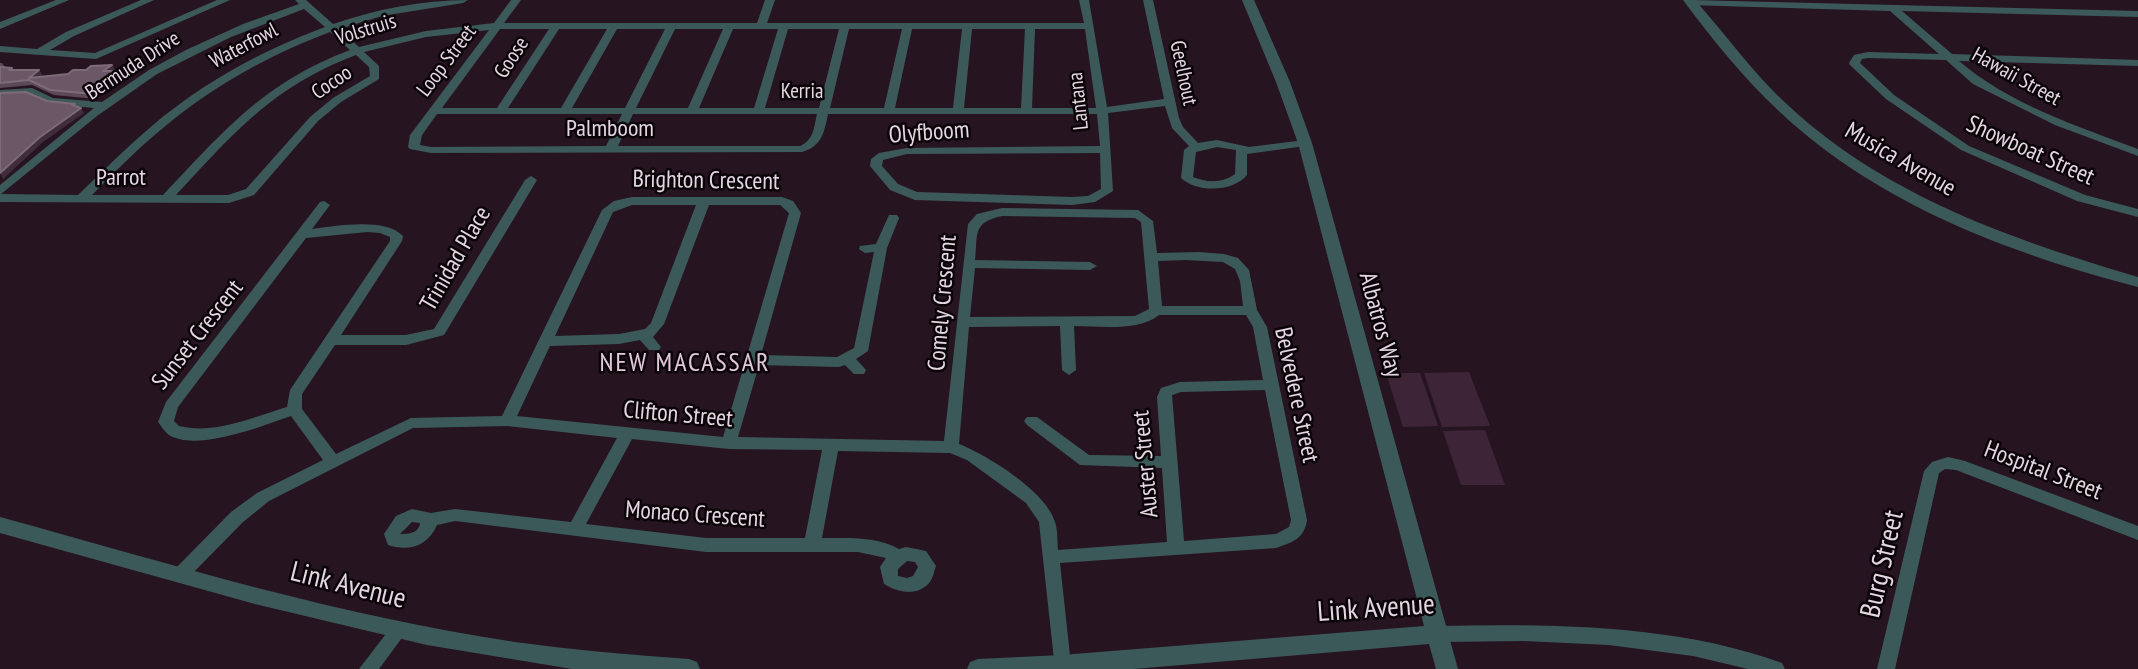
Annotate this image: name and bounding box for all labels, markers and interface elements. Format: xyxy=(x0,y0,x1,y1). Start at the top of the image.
street label: Volstruis xyxy=(333,9,399,51)
street label: Waterfowl xyxy=(206,18,282,74)
street label: Loop Street xyxy=(412,20,482,102)
street label: Bermuda Drive xyxy=(81,26,185,106)
street label: Goose xyxy=(489,33,535,83)
street label: Geelhout xyxy=(1164,38,1202,108)
street label: Hawaii Street xyxy=(1967,42,2065,112)
street label: Cocoo xyxy=(307,60,357,106)
street label: Lantana xyxy=(1063,71,1095,131)
street label: Kerria xyxy=(781,79,823,105)
street label: Showboat Street xyxy=(1962,110,2098,192)
street label: Palmboom xyxy=(566,115,654,143)
street label: Olyfboom xyxy=(888,116,970,150)
street label: Musica Avenue xyxy=(1840,117,1960,203)
street label: Parrot xyxy=(96,164,146,192)
street label: Brighton Crescent xyxy=(632,165,780,197)
street label: Trinidad Place xyxy=(415,202,497,316)
street label: Comely Crescent xyxy=(923,234,963,372)
street label: Albatros Way xyxy=(1352,269,1408,381)
street label: Sunset Crescent xyxy=(146,274,250,396)
street label: Belvedere Street xyxy=(1268,325,1324,465)
district label: NEW MACASSAR xyxy=(601,348,769,380)
street label: Clifton Street xyxy=(622,396,734,434)
street label: Auster Street xyxy=(1127,409,1165,519)
street label: Hospital Street xyxy=(1980,435,2106,507)
street label: Monaco Crescent xyxy=(624,496,766,534)
street label: Burg Street xyxy=(1854,507,1912,621)
street label: Link Avenue xyxy=(287,555,409,617)
street label: Link Avenue xyxy=(1316,588,1436,630)

